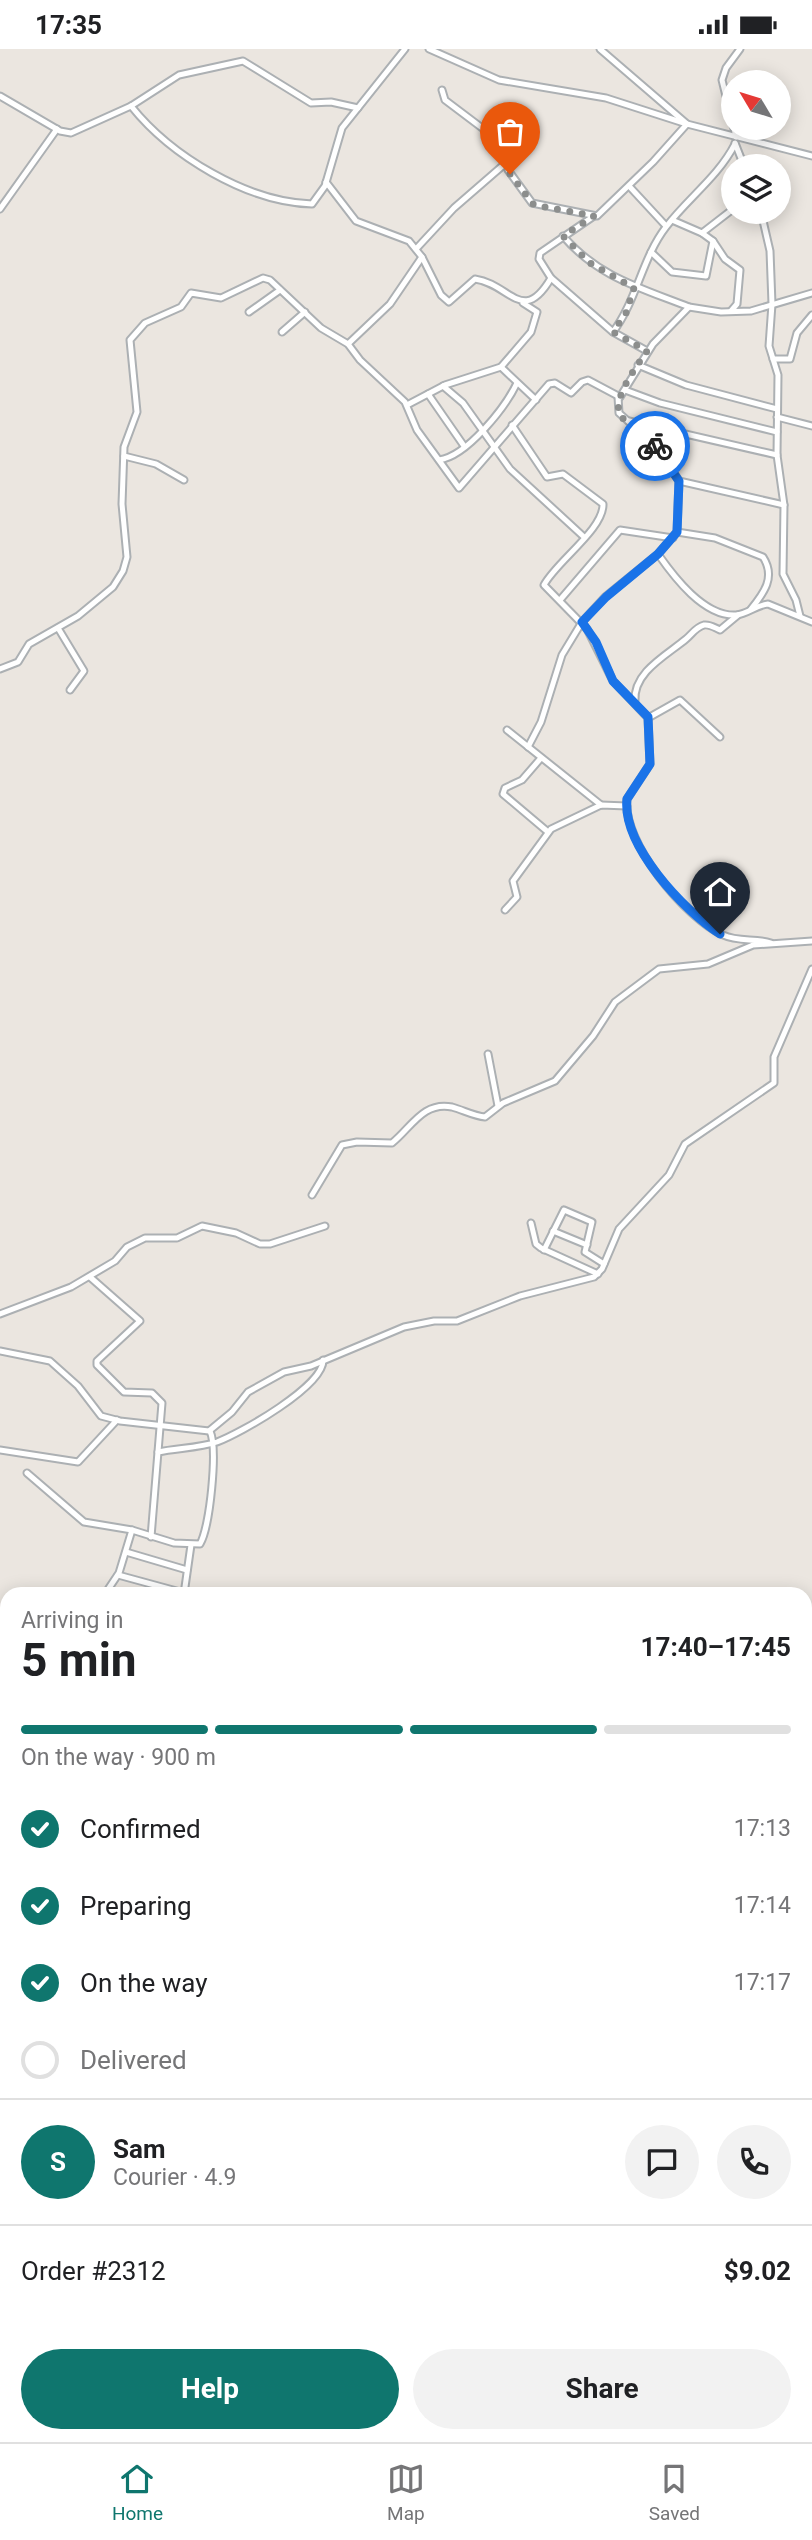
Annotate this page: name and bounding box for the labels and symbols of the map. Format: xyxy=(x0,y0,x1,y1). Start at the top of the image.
north arrow xyxy=(721,70,791,140)
pin xyxy=(480,102,540,174)
courier xyxy=(620,411,690,481)
pin xyxy=(690,862,750,934)

